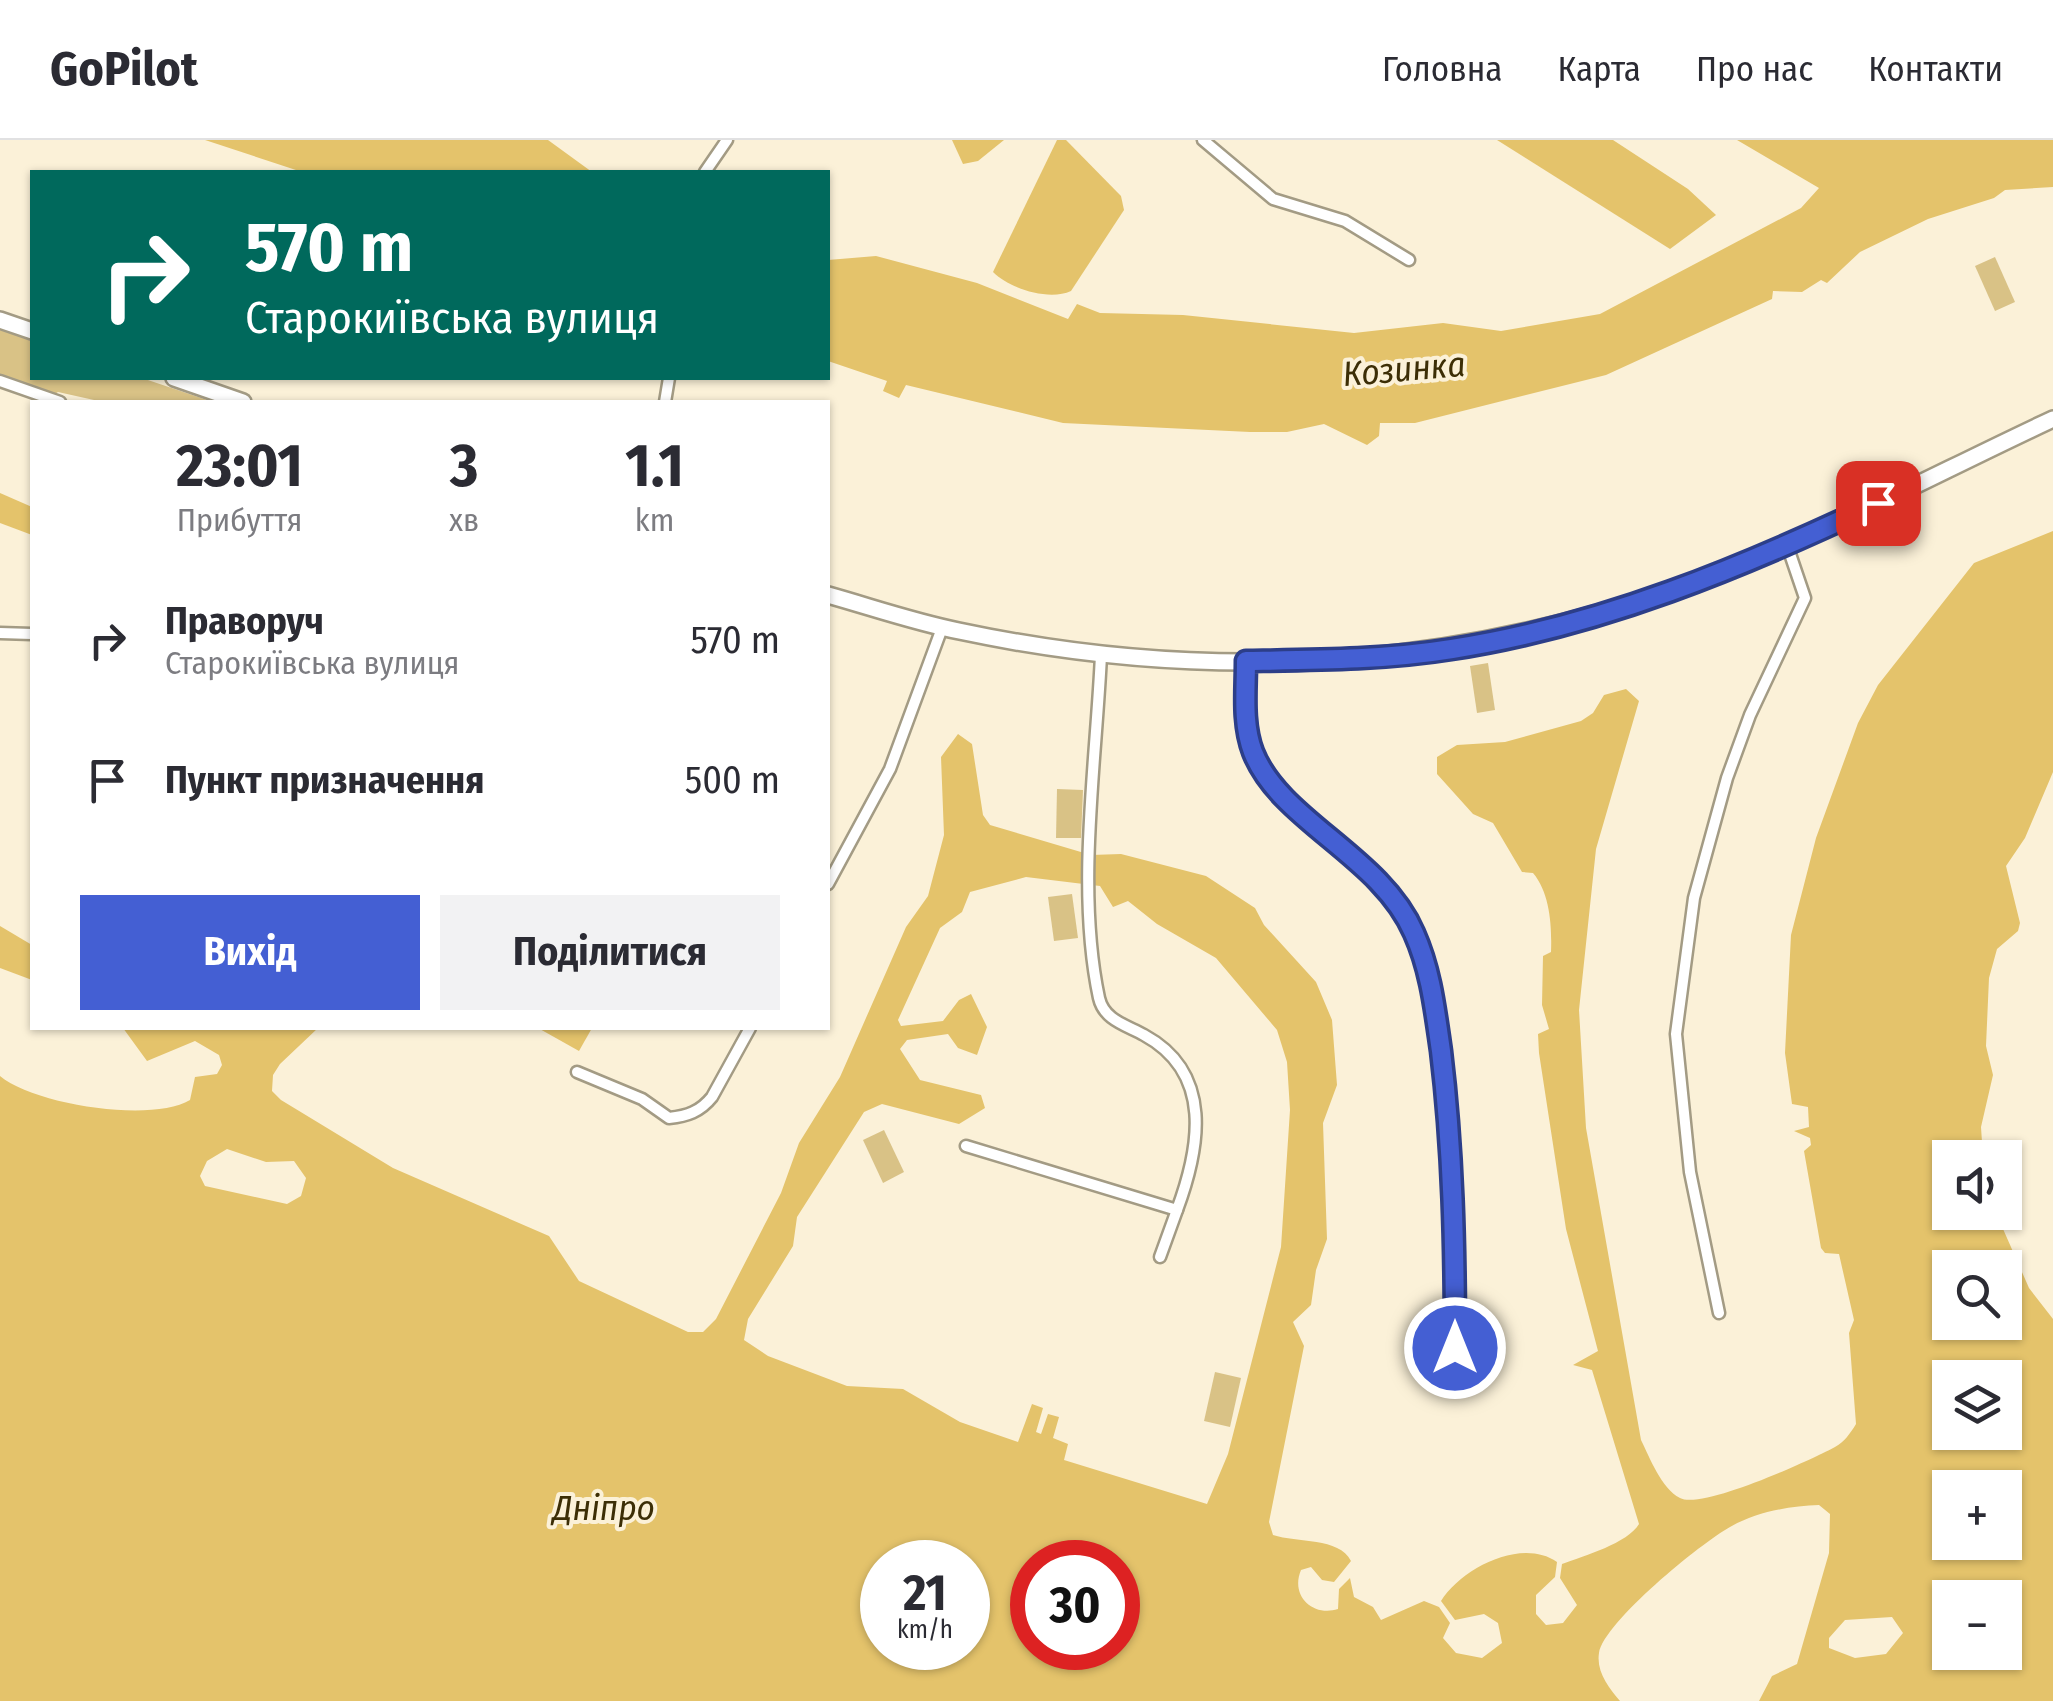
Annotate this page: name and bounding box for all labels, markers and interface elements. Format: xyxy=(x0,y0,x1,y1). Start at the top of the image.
text: GoPilot xyxy=(50,40,198,98)
text: Головна xyxy=(1382,48,1502,90)
text: Карта xyxy=(1557,48,1641,90)
text: Про нас xyxy=(1696,48,1813,90)
text: Контакти xyxy=(1868,48,2003,90)
text: 570 m xyxy=(245,206,413,290)
icon: right xyxy=(80,210,210,340)
text: Старокиївська вулиця xyxy=(245,291,659,345)
water label: Козинка xyxy=(1341,343,1467,395)
text: 23:01 xyxy=(176,430,303,502)
text: 3 xyxy=(450,430,478,502)
text: 1.1 xyxy=(625,430,684,502)
pin xyxy=(1836,461,1921,546)
icon: arrive xyxy=(1851,476,1906,531)
text: Прибуття xyxy=(177,501,302,539)
text: хв xyxy=(449,501,479,539)
text: km xyxy=(635,501,674,539)
text: Праворуч xyxy=(165,598,324,644)
icon: right xyxy=(80,613,135,668)
text: 570 m xyxy=(690,617,780,663)
text: Старокиївська вулиця xyxy=(165,644,460,682)
icon: arrive xyxy=(80,753,135,808)
text: Пункт призначення xyxy=(165,757,484,803)
text: 500 m xyxy=(685,757,780,803)
button: Вихід xyxy=(80,895,420,1010)
button: Поділитися xyxy=(440,895,780,1010)
map controls xyxy=(1932,1140,2022,1670)
button: sound xyxy=(1932,1140,2022,1230)
button: search xyxy=(1932,1250,2022,1340)
position arrow xyxy=(1403,1296,1507,1400)
button: layers xyxy=(1932,1360,2022,1450)
button: + xyxy=(1932,1470,2022,1560)
water label: Дніпро xyxy=(550,1487,655,1529)
speed limit sign: 30 xyxy=(1010,1540,1140,1670)
text: 21 xyxy=(903,1563,947,1623)
button: − xyxy=(1932,1580,2022,1670)
text: km/h xyxy=(897,1615,953,1645)

